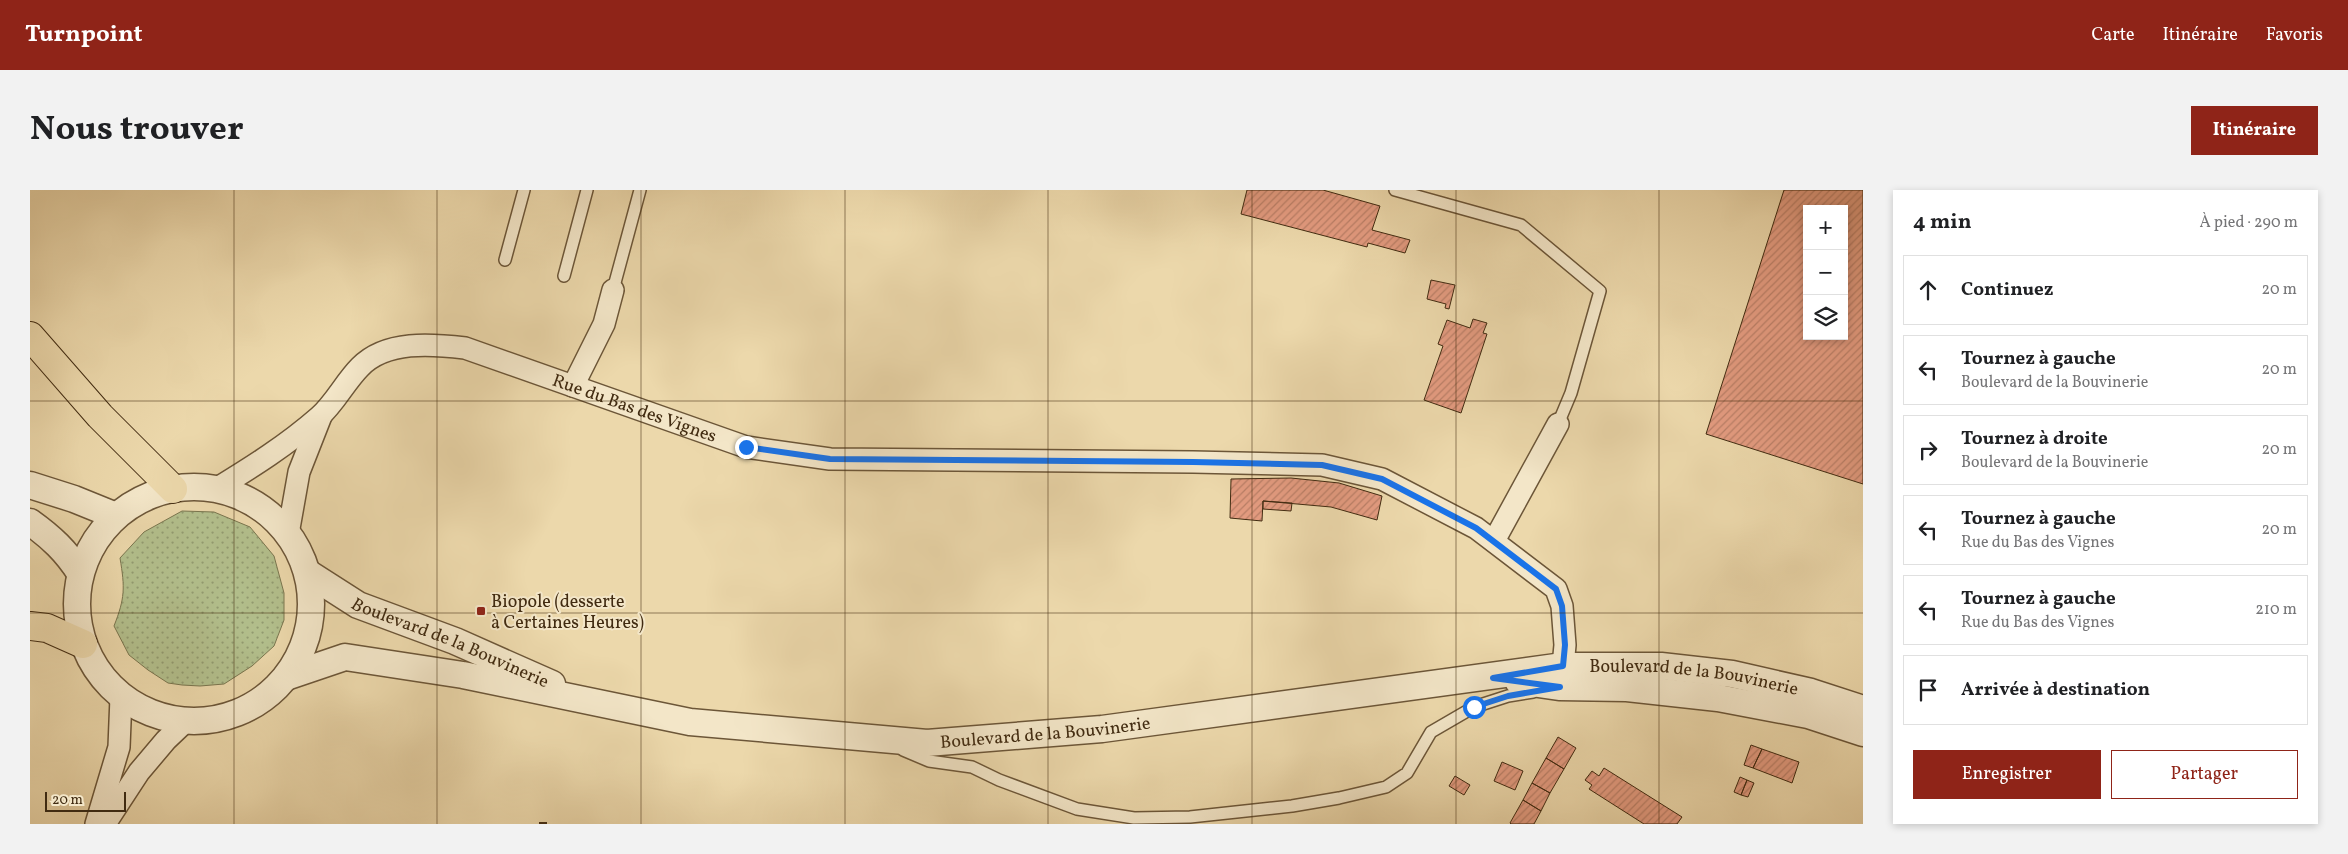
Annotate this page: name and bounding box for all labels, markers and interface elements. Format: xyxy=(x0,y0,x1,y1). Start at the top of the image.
text: Turnpoint xyxy=(25,18,143,52)
text: Carte xyxy=(2091,23,2134,48)
text: Itinéraire xyxy=(2162,23,2238,48)
text: Favoris xyxy=(2266,23,2323,48)
text: Nous trouver xyxy=(30,106,244,154)
button: Itinéraire xyxy=(2191,106,2318,155)
map controls xyxy=(1803,205,1848,340)
button: + xyxy=(1803,205,1848,250)
text: 4 min xyxy=(1913,208,1972,237)
text: À pied · 290 m xyxy=(2199,212,2298,234)
button: − xyxy=(1803,250,1848,295)
icon: ahead xyxy=(1914,276,1942,304)
text: Continuez xyxy=(1961,277,2053,303)
text: 20 m xyxy=(2262,279,2297,301)
button: layers xyxy=(1803,295,1848,340)
text: Tournez à gauche xyxy=(1961,346,2116,372)
icon: left xyxy=(1914,356,1942,384)
text: 20 m xyxy=(2262,359,2297,381)
street label: Rue du Bas des Vignes xyxy=(549,369,720,450)
text: Boulevard de la Bouvinerie xyxy=(1961,372,2148,394)
text: Tournez à droite xyxy=(1961,426,2108,452)
route end xyxy=(735,436,758,459)
icon: right xyxy=(1914,436,1942,464)
text: 20 m xyxy=(2262,439,2297,461)
text: Boulevard de la Bouvinerie xyxy=(1961,452,2148,474)
text: Tournez à gauche xyxy=(1961,506,2116,532)
icon: left xyxy=(1914,516,1942,544)
text: 20 m xyxy=(2262,519,2297,541)
text: Rue du Bas des Vignes xyxy=(1961,532,2114,554)
text: Tournez à gauche xyxy=(1961,586,2116,612)
place label: Biopole (desserte à Certaines Heures) xyxy=(491,590,644,636)
street label: Boulevard de la Bouvinerie xyxy=(346,593,552,695)
icon: left xyxy=(1914,596,1942,624)
text: 210 m xyxy=(2255,599,2297,621)
marker: Biopole (desserte à Certaines Heures) xyxy=(475,605,487,617)
text: Rue du Bas des Vignes xyxy=(1961,612,2114,634)
street label: Boulevard de la Bouvinerie xyxy=(1589,655,1801,703)
icon: arrive xyxy=(1914,676,1942,704)
text: Arrivée à destination xyxy=(1961,677,2150,703)
route start xyxy=(1463,696,1486,719)
street label: Boulevard de la Bouvinerie xyxy=(939,712,1152,756)
button: Enregistrer xyxy=(1913,750,2101,799)
button: Partager xyxy=(2111,750,2298,799)
scale bar xyxy=(45,789,126,812)
text: 20 m xyxy=(52,791,83,810)

